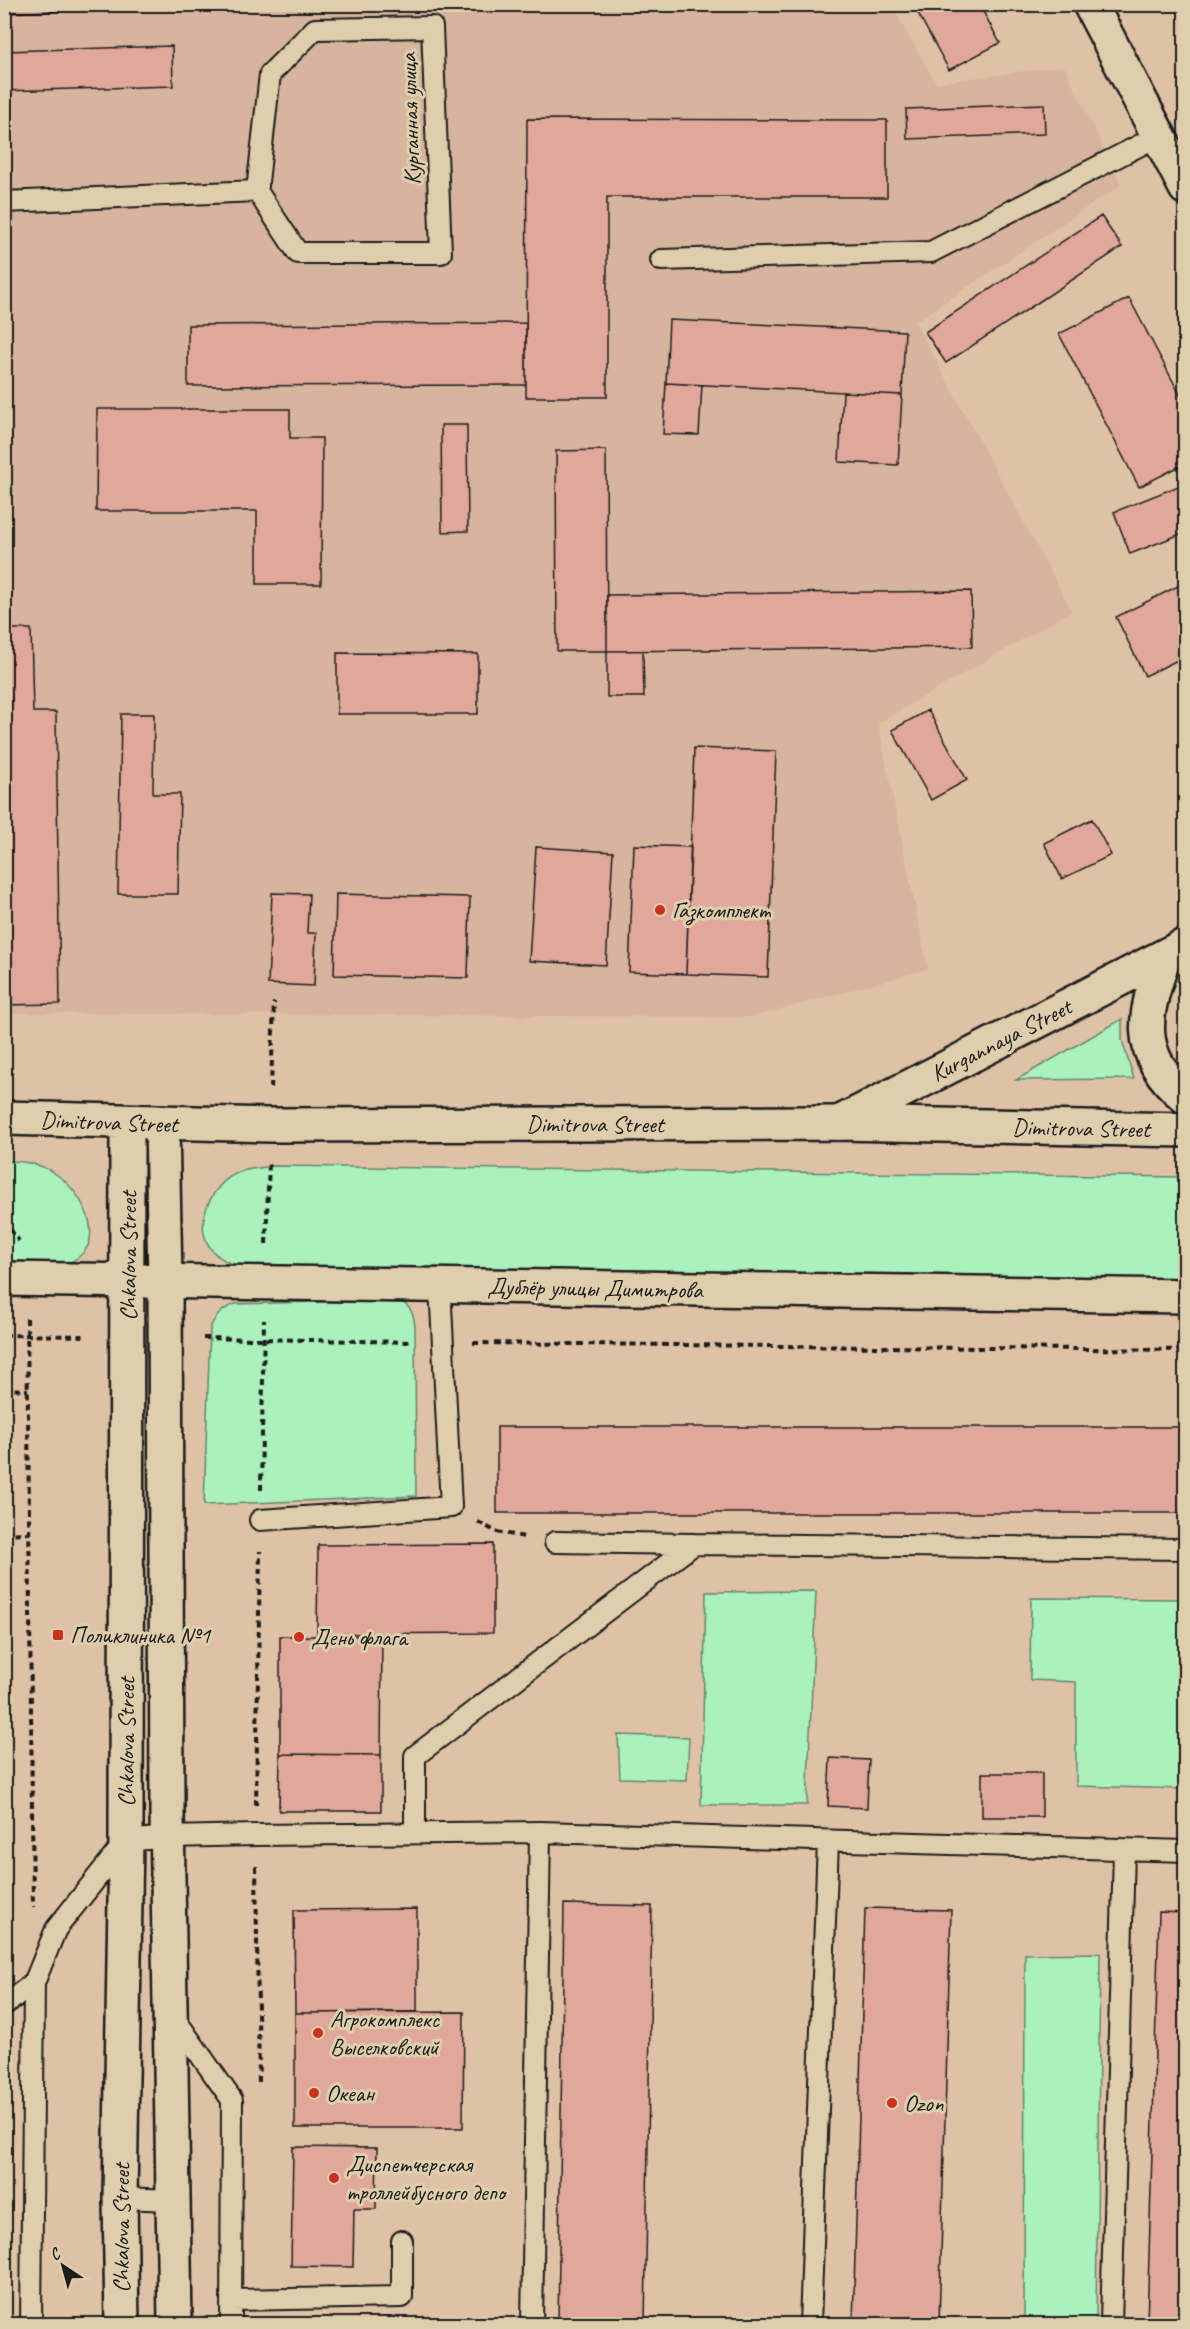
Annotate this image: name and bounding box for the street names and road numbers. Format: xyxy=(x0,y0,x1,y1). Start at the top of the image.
street label: Курганная улица xyxy=(393,51,427,186)
street label: Kurgannaya Street xyxy=(926,991,1078,1088)
street label: Dimitrova Street xyxy=(40,1105,180,1139)
street label: Dimitrova Street xyxy=(526,1109,666,1139)
street label: Dimitrova Street xyxy=(1012,1112,1152,1144)
street label: Chkalova Street xyxy=(113,1189,143,1321)
street label: Дублёр улицы Димитрова xyxy=(487,1271,704,1305)
street label: Chkalova Street xyxy=(111,1675,141,1807)
street label: Chkalova Street xyxy=(106,2161,136,2293)

